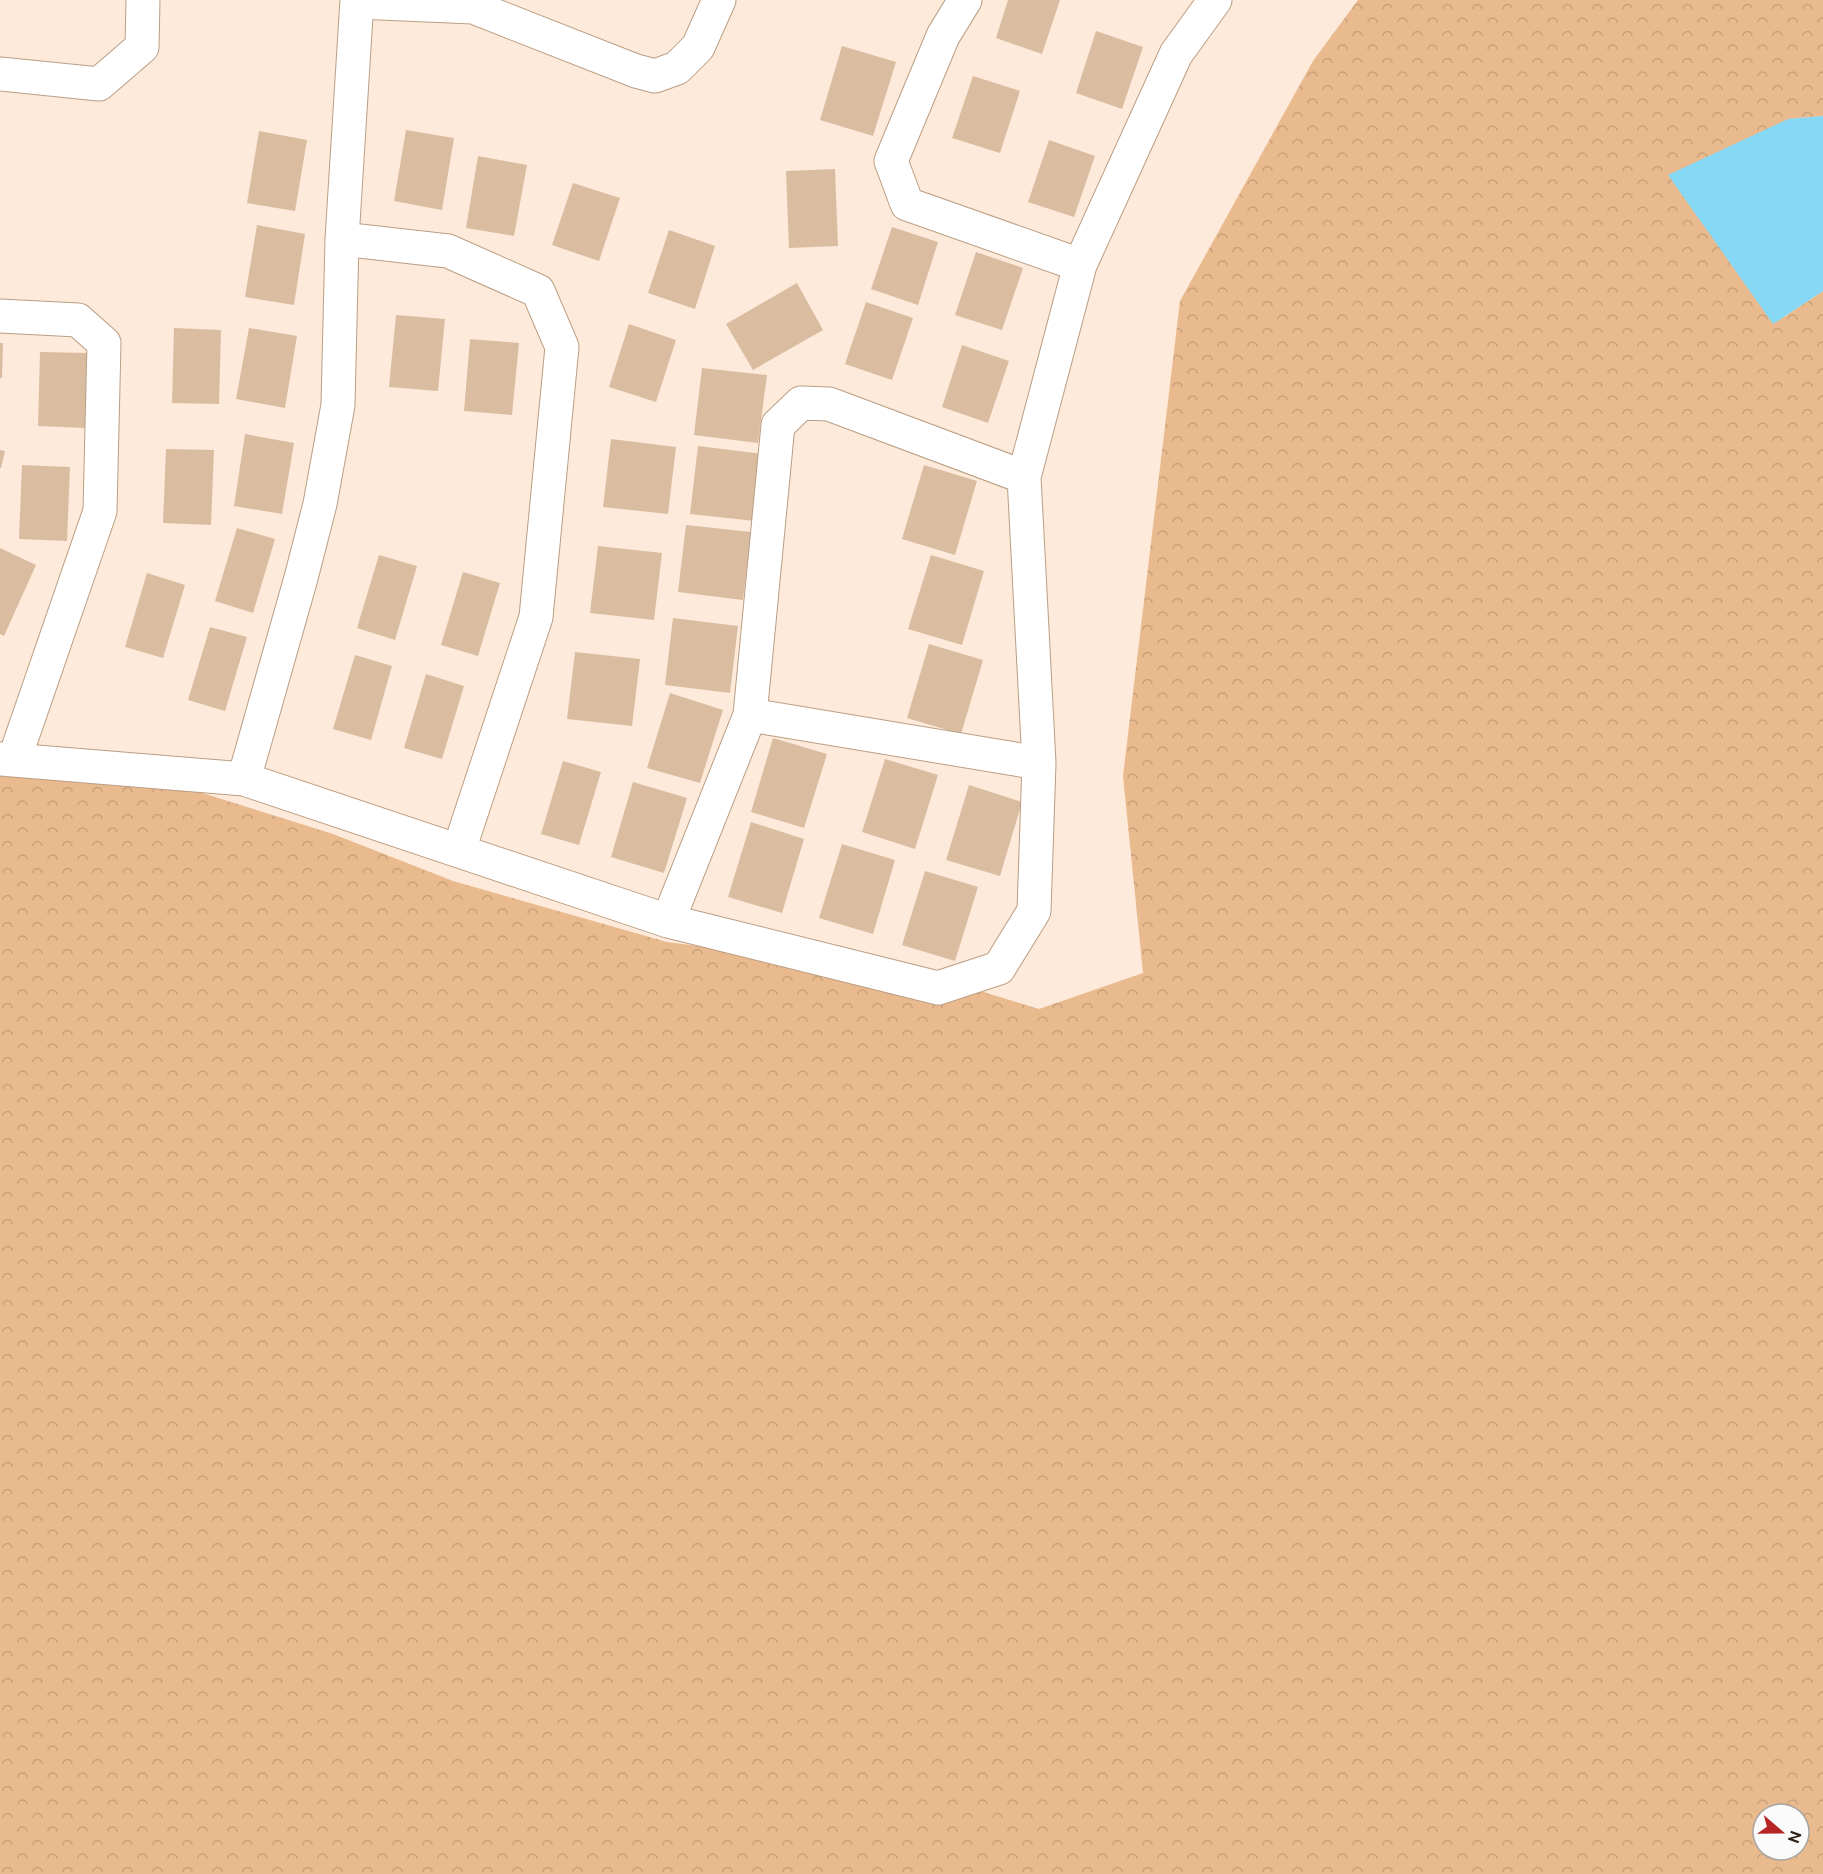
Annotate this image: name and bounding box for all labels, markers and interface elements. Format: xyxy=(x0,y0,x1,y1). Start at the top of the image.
north arrow xyxy=(1751,1802,1811,1862)
text: N xyxy=(1785,1828,1806,1846)

